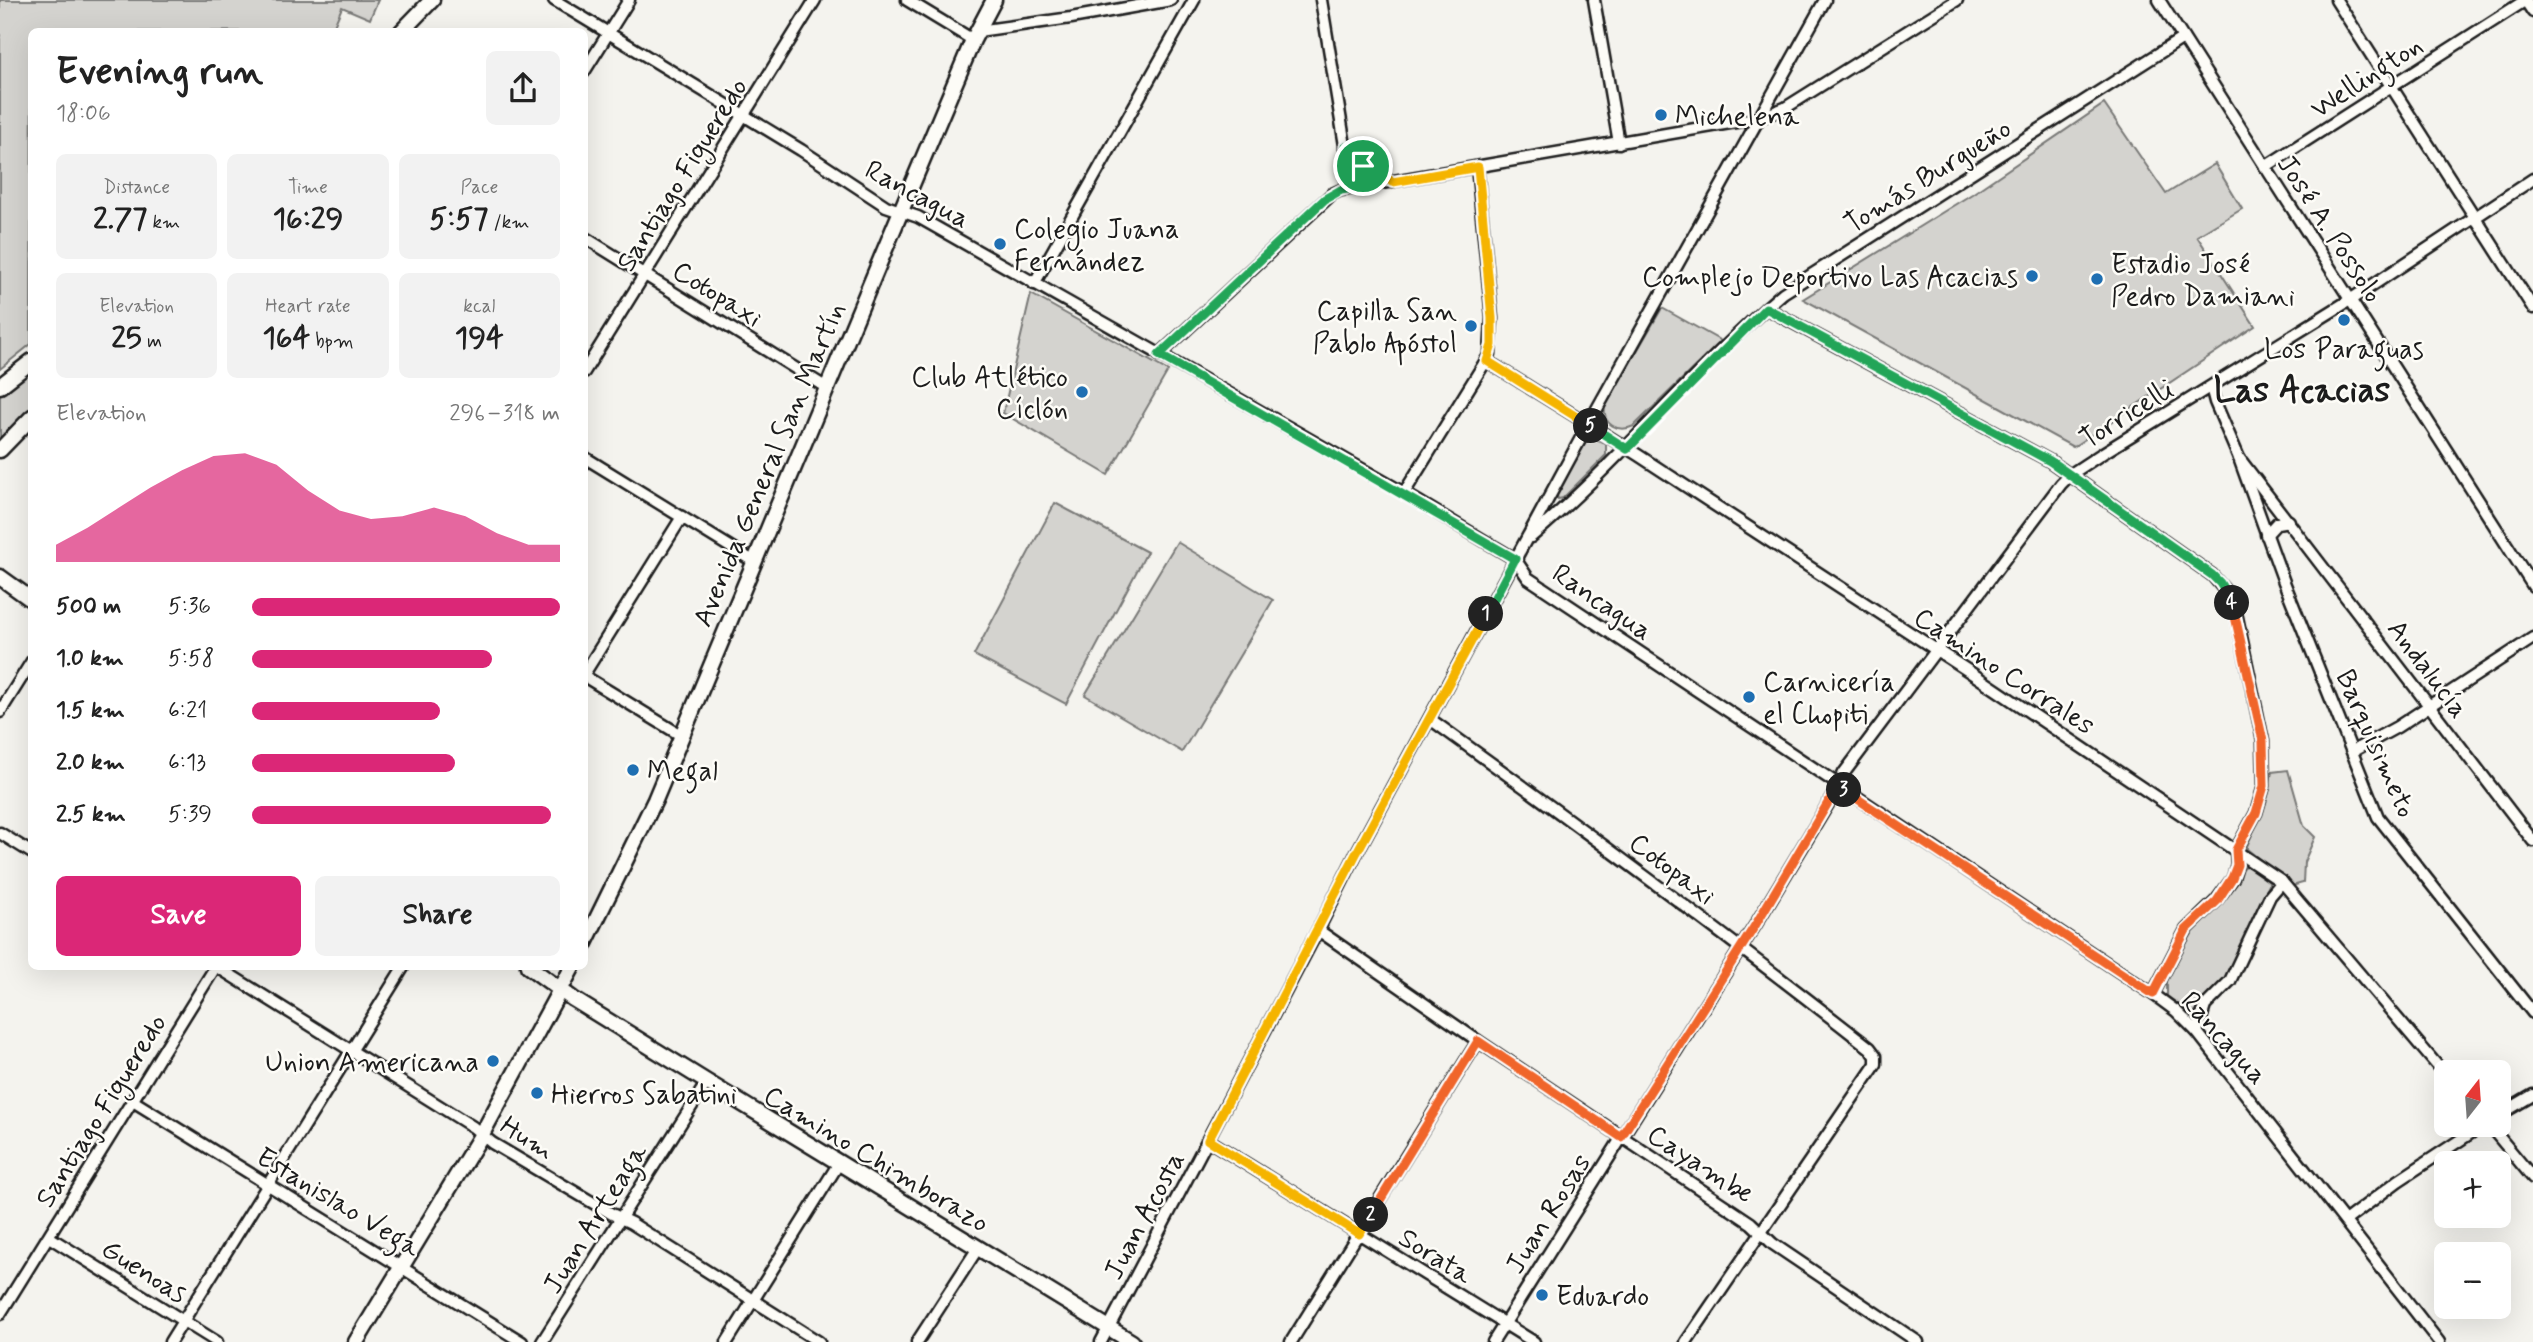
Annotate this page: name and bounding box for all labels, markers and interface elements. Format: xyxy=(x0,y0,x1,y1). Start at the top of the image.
street label: Wellington xyxy=(2304,28,2432,131)
text: Evening run xyxy=(56,48,263,97)
button: share xyxy=(486,51,560,125)
street label: Santiago Figueredo xyxy=(609,72,759,280)
text: 18:06 xyxy=(56,99,111,129)
place label: Michelena xyxy=(1675,99,1799,136)
marker: Michelena xyxy=(1653,107,1669,123)
street label: Tomás Burgueño xyxy=(1838,111,2019,243)
pin xyxy=(1333,136,1393,196)
icon: arrive xyxy=(1344,147,1382,185)
street label: José A. Possolo xyxy=(2267,148,2390,310)
street label: Rancagua xyxy=(858,152,976,238)
text: Distance xyxy=(103,175,170,200)
text: Time xyxy=(288,175,328,200)
text: Pace xyxy=(460,175,498,200)
text: 2.77 xyxy=(93,200,147,239)
text: 16:29 xyxy=(273,200,343,239)
text: 5:57 xyxy=(429,200,488,239)
text: km xyxy=(147,210,180,235)
text: /km xyxy=(488,210,529,235)
place label: Colegio Juana Fernández xyxy=(1014,212,1179,281)
marker: Colegio Juana Fernández xyxy=(992,236,1008,252)
place label: Estadio José Pedro Damiani xyxy=(2111,247,2295,316)
street label: Cotopaxi xyxy=(665,253,769,337)
place label: Complejo Deportivo Las Acacias xyxy=(1642,260,2018,297)
marker: Complejo Deportivo Las Acacias xyxy=(2024,268,2040,284)
marker: Estadio José Pedro Damiani xyxy=(2089,271,2105,287)
text: Elevation xyxy=(99,294,174,319)
text: Heart rate xyxy=(265,294,351,319)
text: kcal xyxy=(463,294,495,319)
place label: Capilla San Pablo Apóstol xyxy=(1313,294,1457,366)
street label: Avenida General San Martín xyxy=(685,297,855,633)
marker: Los Paraguas xyxy=(2336,312,2352,328)
marker: Capilla San Pablo Apóstol xyxy=(1463,318,1479,334)
text: 25 xyxy=(111,319,142,358)
text: 164 xyxy=(262,319,310,358)
text: 194 xyxy=(455,319,504,358)
text: m xyxy=(142,329,162,354)
text: bpm xyxy=(310,329,354,354)
place label: Los Paraguas xyxy=(2264,332,2424,372)
place label: Club Atlético Cíclón xyxy=(911,360,1068,429)
district label: Las Acacias xyxy=(2214,368,2391,414)
street label: Torricelli xyxy=(2073,372,2181,458)
marker: Club Atlético Cíclón xyxy=(1074,384,1090,400)
text: Elevation xyxy=(56,399,147,429)
text: 296–318 m xyxy=(449,399,560,429)
pin: 5 xyxy=(1574,408,1608,444)
text: 5 xyxy=(1585,413,1596,438)
street label: Rancagua xyxy=(1544,556,1659,650)
pin: 4 xyxy=(2214,586,2250,620)
text: 4 xyxy=(2226,590,2237,615)
text: 500 m xyxy=(56,592,121,622)
text: 5:36 xyxy=(168,592,211,622)
pin: 1 xyxy=(1468,596,1504,632)
street label: Camino Corrales xyxy=(1906,600,2101,745)
text: 1 xyxy=(1481,601,1490,626)
street label: Andalucía xyxy=(2378,613,2476,726)
text: 1.0 km xyxy=(56,644,124,674)
text: 5:58 xyxy=(168,644,214,674)
street label: Barquisimeto xyxy=(2326,664,2424,824)
place label: Carnicería el Chopiti xyxy=(1763,665,1895,734)
marker: Carnicería el Chopiti xyxy=(1741,689,1757,705)
text: 1.5 km xyxy=(56,696,125,726)
text: 6:21 xyxy=(168,696,207,726)
text: 2.0 km xyxy=(56,748,125,778)
text: 6:13 xyxy=(168,748,206,778)
place label: Megal xyxy=(647,754,718,794)
marker: Megal xyxy=(625,762,641,778)
pin: 3 xyxy=(1826,772,1862,808)
text: 3 xyxy=(1839,777,1848,802)
text: 2.5 km xyxy=(56,800,126,830)
text: 5:39 xyxy=(168,800,212,830)
street label: Cotopaxi xyxy=(1621,825,1722,915)
button: Save xyxy=(56,876,301,956)
button: Share xyxy=(315,876,560,956)
street label: Rancagua xyxy=(2171,984,2275,1093)
street label: Santiago Figueredo xyxy=(28,1008,178,1216)
place label: Union Americana xyxy=(265,1045,479,1082)
marker: Union Americana xyxy=(485,1053,501,1069)
north arrow xyxy=(2434,1060,2511,1138)
map controls xyxy=(2434,1060,2511,1319)
place label: Hierros Sabatini xyxy=(551,1077,737,1114)
street label: Camino Chimborazo xyxy=(756,1078,995,1242)
marker: Hierros Sabatini xyxy=(529,1085,545,1101)
street label: Hum xyxy=(492,1108,561,1170)
street label: Cayambe xyxy=(1639,1117,1760,1213)
street label: Juan Arteaga xyxy=(535,1137,660,1303)
street label: Estanislao Vega xyxy=(247,1140,427,1269)
street label: Juan Acosta xyxy=(1096,1146,1194,1287)
street label: Juan Rosas xyxy=(1498,1147,1601,1281)
button: + xyxy=(2434,1151,2511,1228)
pin: 2 xyxy=(1354,1198,1388,1232)
text: 2 xyxy=(1366,1202,1375,1227)
street label: Sorata xyxy=(1391,1220,1479,1294)
street label: Guenoas xyxy=(94,1231,194,1313)
button: − xyxy=(2434,1242,2511,1319)
place label: Eduardo xyxy=(1556,1279,1649,1316)
marker: Eduardo xyxy=(1534,1287,1550,1303)

